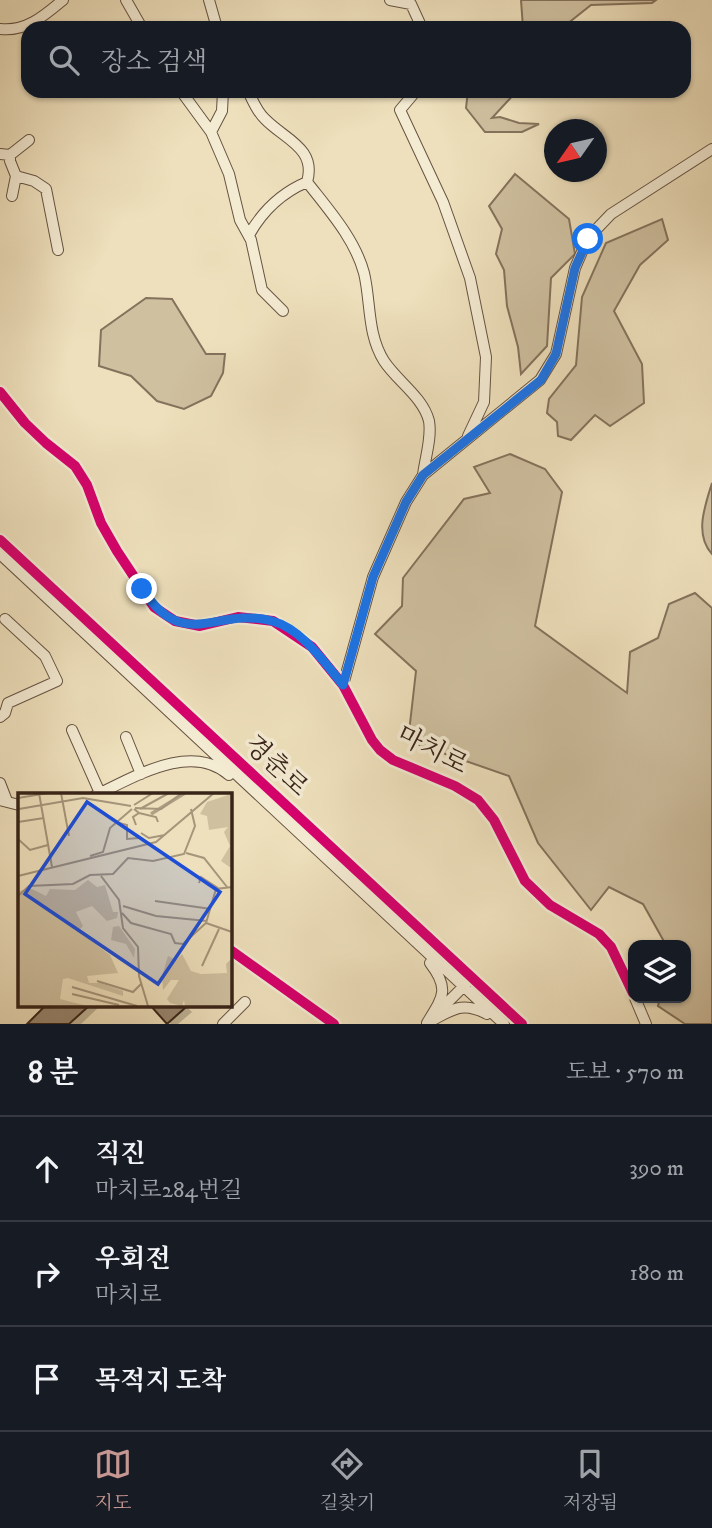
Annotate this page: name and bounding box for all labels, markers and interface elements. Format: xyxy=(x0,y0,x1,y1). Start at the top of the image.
search box xyxy=(21,21,691,98)
icon: search xyxy=(45,41,83,79)
text: 장소 검색 xyxy=(101,46,207,79)
north arrow xyxy=(544,119,607,182)
route start xyxy=(572,223,603,254)
route end xyxy=(126,573,157,604)
street label: 마치로 xyxy=(391,719,473,782)
street label: 경춘로 xyxy=(237,728,315,804)
inset map xyxy=(18,793,231,1006)
map controls xyxy=(628,940,691,1003)
button: layers xyxy=(628,940,691,1003)
text: 8 분 xyxy=(28,1055,78,1092)
text: 도보 · 570 m xyxy=(566,1058,684,1087)
text: 직진 xyxy=(95,1138,145,1171)
icon: ahead xyxy=(28,1150,66,1188)
text: 390 m xyxy=(629,1154,684,1183)
text: 마치로284번길 xyxy=(95,1176,242,1205)
text: 우회전 xyxy=(95,1243,170,1276)
icon: right xyxy=(28,1255,66,1293)
text: 180 m xyxy=(629,1259,684,1288)
text: 마치로 xyxy=(95,1281,162,1310)
icon: arrive xyxy=(28,1360,66,1398)
text: 목적지 도착 xyxy=(95,1365,226,1398)
tab: 지도 xyxy=(94,1445,132,1515)
tab: 길찾기 xyxy=(320,1445,375,1515)
tab: 저장됨 xyxy=(563,1445,618,1515)

